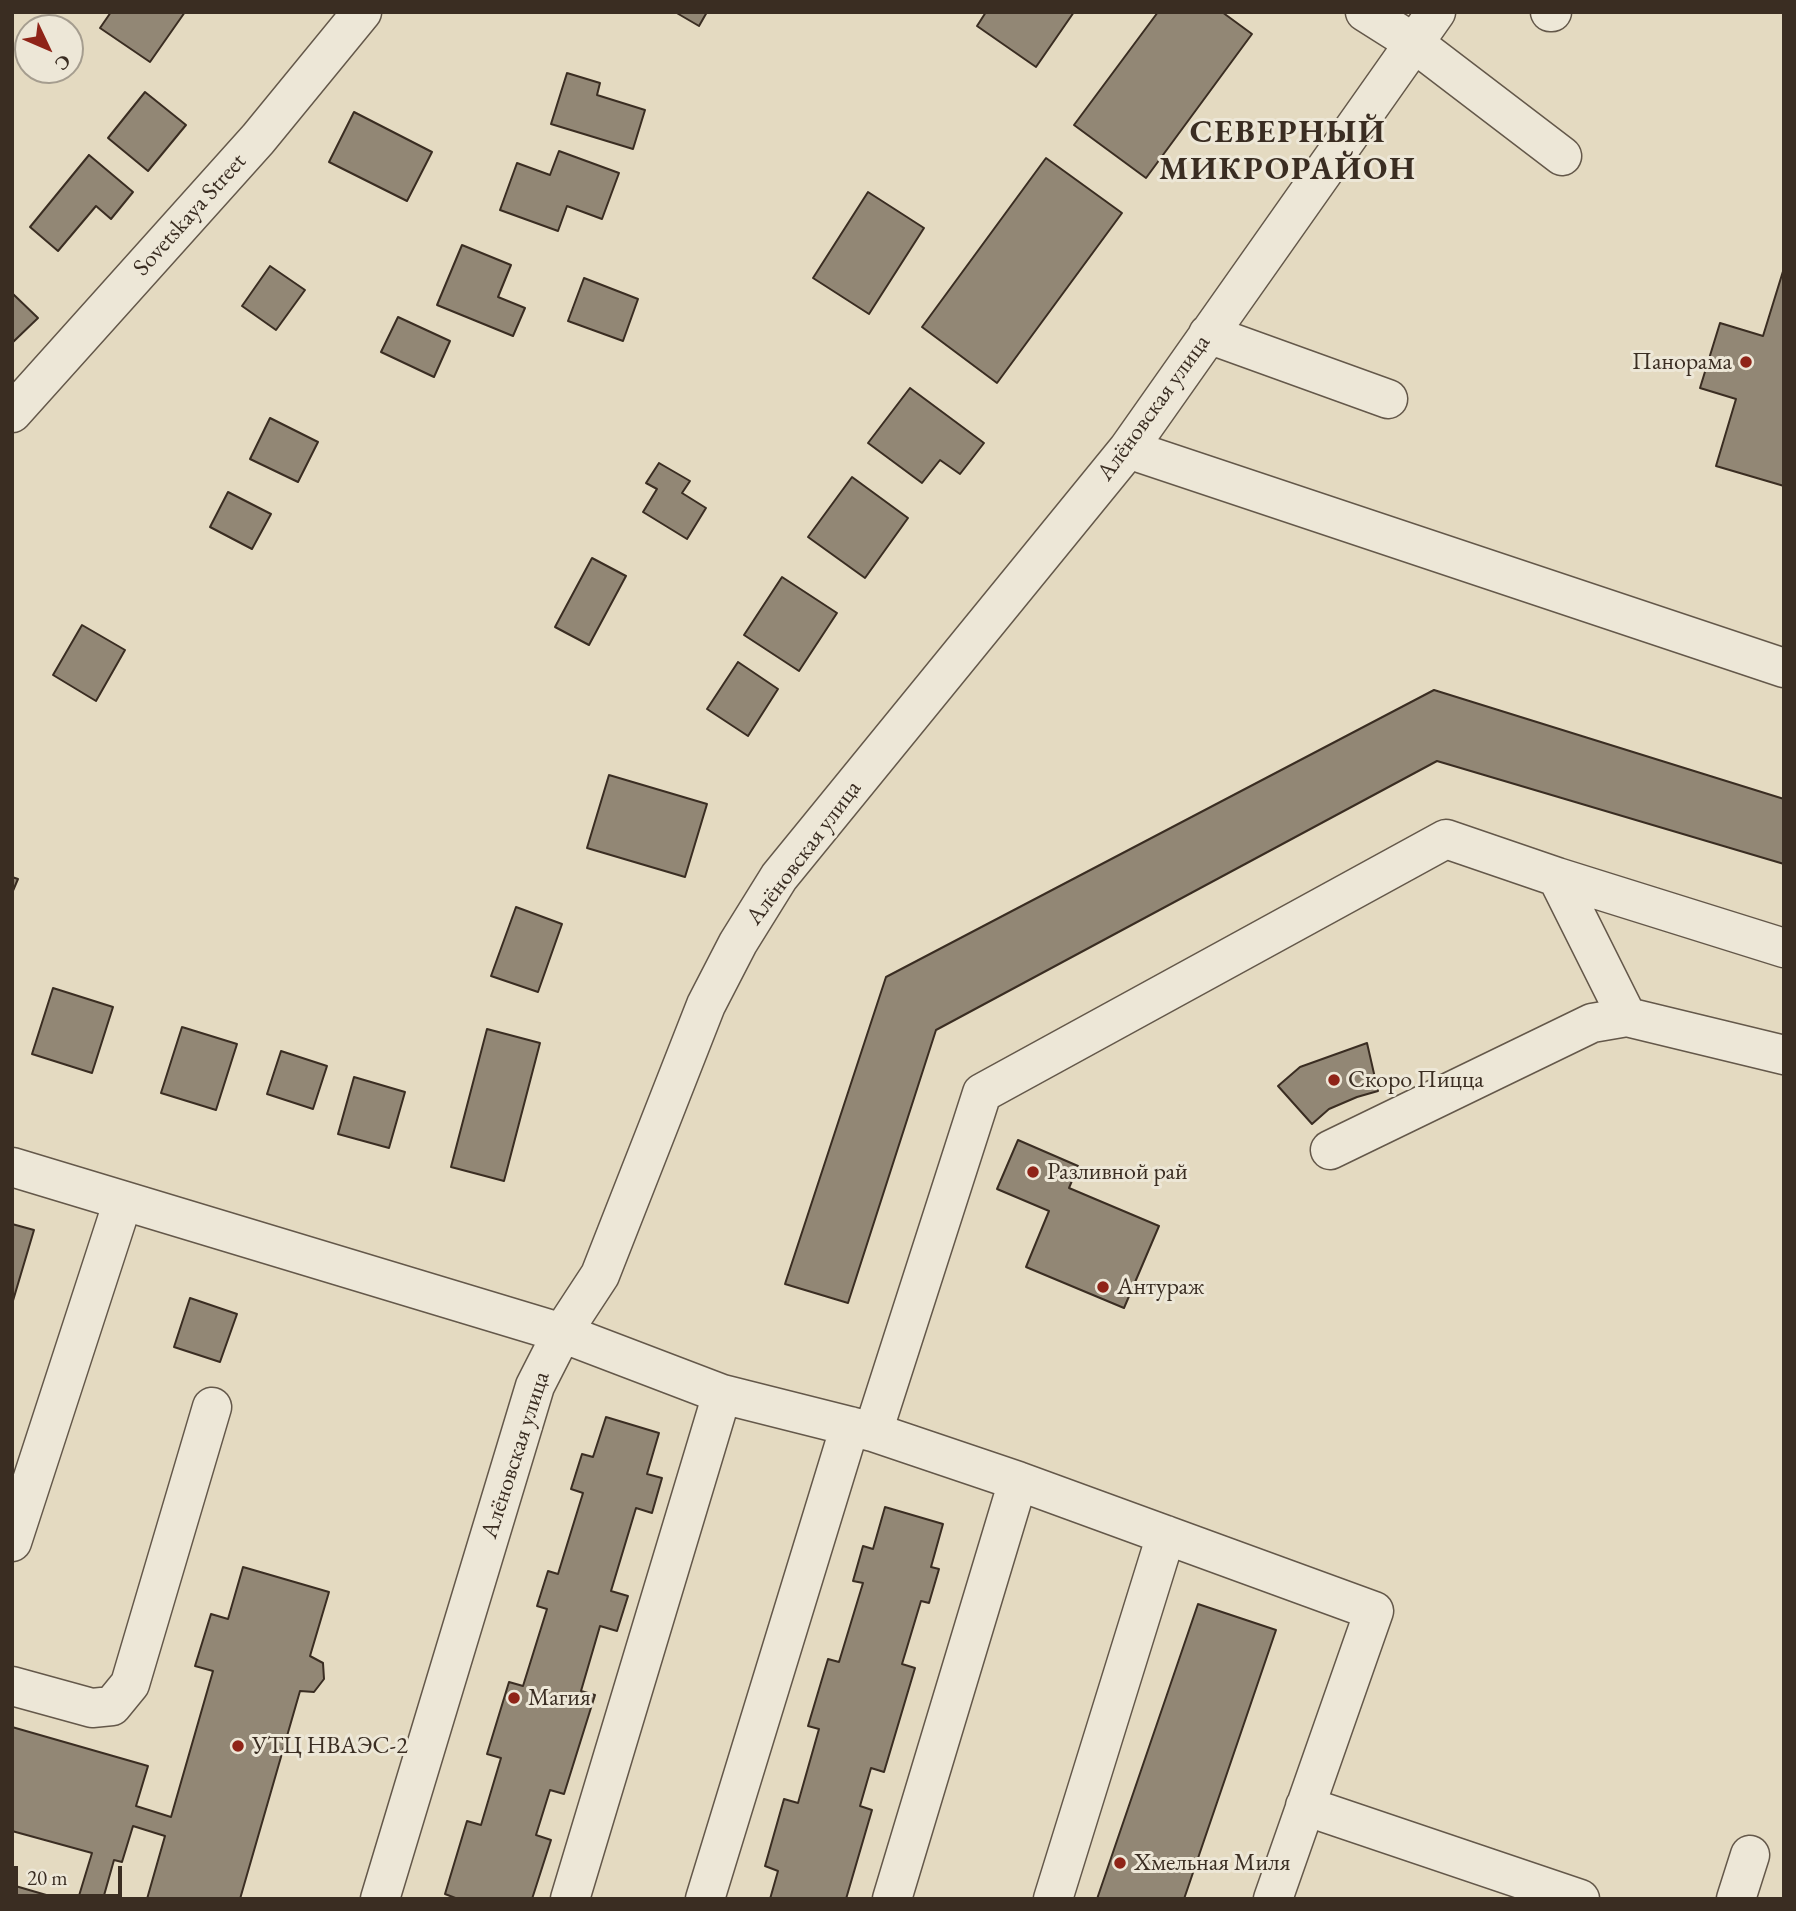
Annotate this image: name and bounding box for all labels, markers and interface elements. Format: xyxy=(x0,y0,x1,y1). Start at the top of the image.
north arrow xyxy=(14,14,84,84)
text: С xyxy=(49,49,77,76)
district label: СЕВЕРНЫЙ МИКРОРАЙОН xyxy=(1160,114,1416,189)
street label: Sovetskaya Street xyxy=(127,148,253,282)
street label: Алёновская улица xyxy=(1091,329,1217,487)
place label: Панорама xyxy=(1632,348,1732,376)
marker: Панорама xyxy=(1738,354,1754,370)
street label: Алёновская улица xyxy=(740,775,868,931)
place label: Скоро Пицца xyxy=(1348,1066,1484,1094)
marker: Скоро Пицца xyxy=(1326,1072,1342,1088)
place label: Разливной рай xyxy=(1047,1158,1188,1186)
marker: Разливной рай xyxy=(1025,1164,1041,1180)
place label: Антураж xyxy=(1117,1273,1204,1301)
marker: Антураж xyxy=(1095,1279,1111,1295)
street label: Алёновская улица xyxy=(475,1368,557,1542)
place label: Магия xyxy=(528,1684,591,1712)
marker: Магия xyxy=(506,1690,522,1706)
place label: УТЦ НВАЭС-2 xyxy=(252,1732,408,1760)
marker: УТЦ НВАЭС-2 xyxy=(230,1738,246,1754)
place label: Хмельная Миля xyxy=(1134,1849,1290,1877)
scale bar xyxy=(18,1852,126,1896)
marker: Хмельная Миля xyxy=(1112,1855,1128,1871)
text: 20 m xyxy=(27,1864,68,1891)

